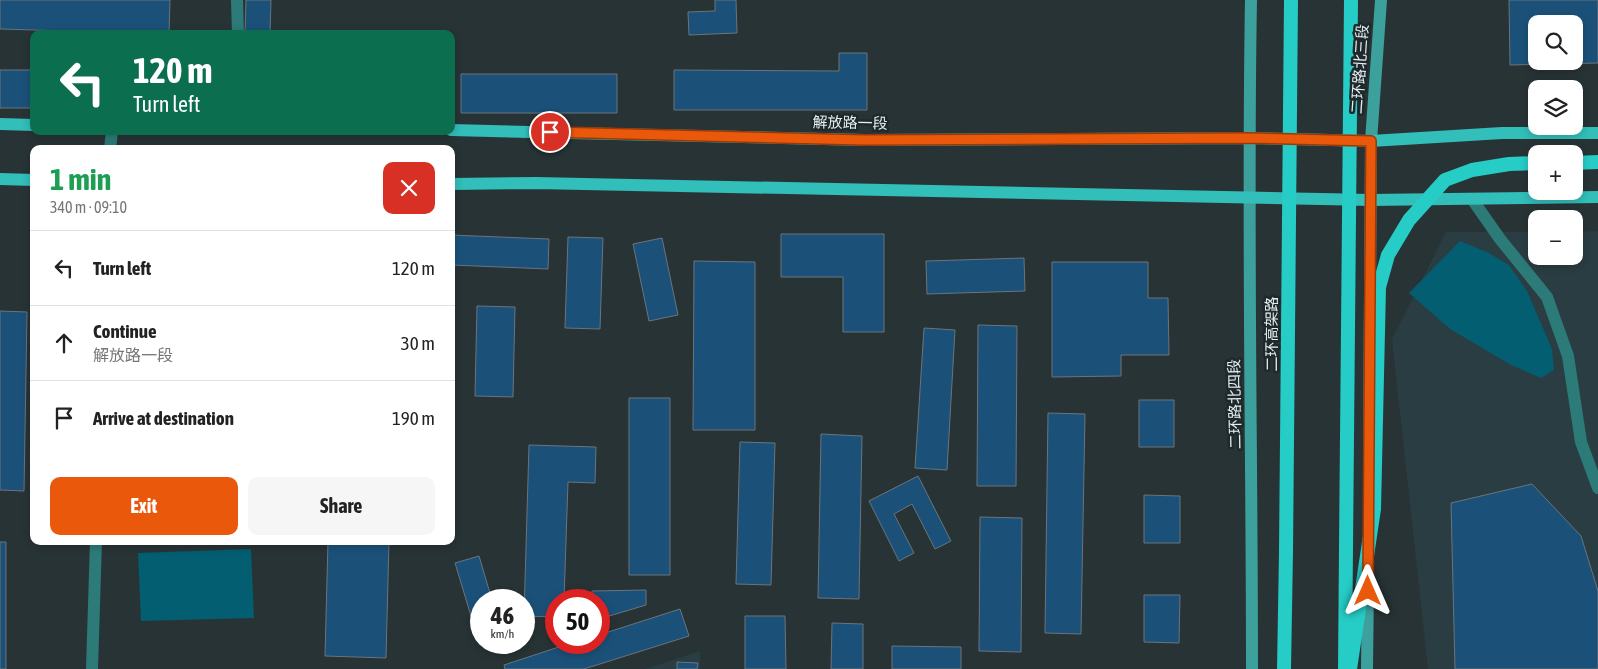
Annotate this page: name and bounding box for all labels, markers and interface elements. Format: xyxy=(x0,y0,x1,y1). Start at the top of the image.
map controls xyxy=(1528,15,1583,265)
button: search xyxy=(1528,15,1583,70)
street label: 二环路北三段 xyxy=(1348,23,1371,114)
icon: left xyxy=(50,50,115,115)
text: 120 m xyxy=(133,50,212,90)
button: layers xyxy=(1528,80,1583,135)
text: Turn left xyxy=(133,91,200,117)
pin xyxy=(529,111,571,153)
street label: 解放路一段 xyxy=(812,113,888,132)
icon: arrive xyxy=(536,118,564,146)
button: + xyxy=(1528,145,1583,200)
text: 1 min xyxy=(50,162,111,196)
button: close xyxy=(383,162,435,214)
text: 340 m · 09:10 xyxy=(50,198,127,216)
button: − xyxy=(1528,210,1583,265)
icon: left xyxy=(50,254,78,282)
text: Turn left xyxy=(93,257,151,279)
text: 120 m xyxy=(392,257,435,279)
street label: 二环高架路 xyxy=(1263,296,1280,372)
text: Continue xyxy=(93,320,157,342)
icon: ahead xyxy=(50,329,78,357)
text: 30 m xyxy=(401,332,435,354)
text: 解放路一段 xyxy=(93,346,173,364)
street label: 二环路北四段 xyxy=(1225,359,1244,449)
icon: arrive xyxy=(50,404,78,432)
text: Arrive at destination xyxy=(93,407,234,429)
text: 190 m xyxy=(392,407,435,429)
button: Exit xyxy=(50,477,238,535)
button: Share xyxy=(248,477,435,535)
position arrow xyxy=(1341,564,1393,616)
speed limit sign: 50 xyxy=(545,589,610,654)
text: 46 xyxy=(491,601,514,629)
text: km/h xyxy=(491,627,514,641)

